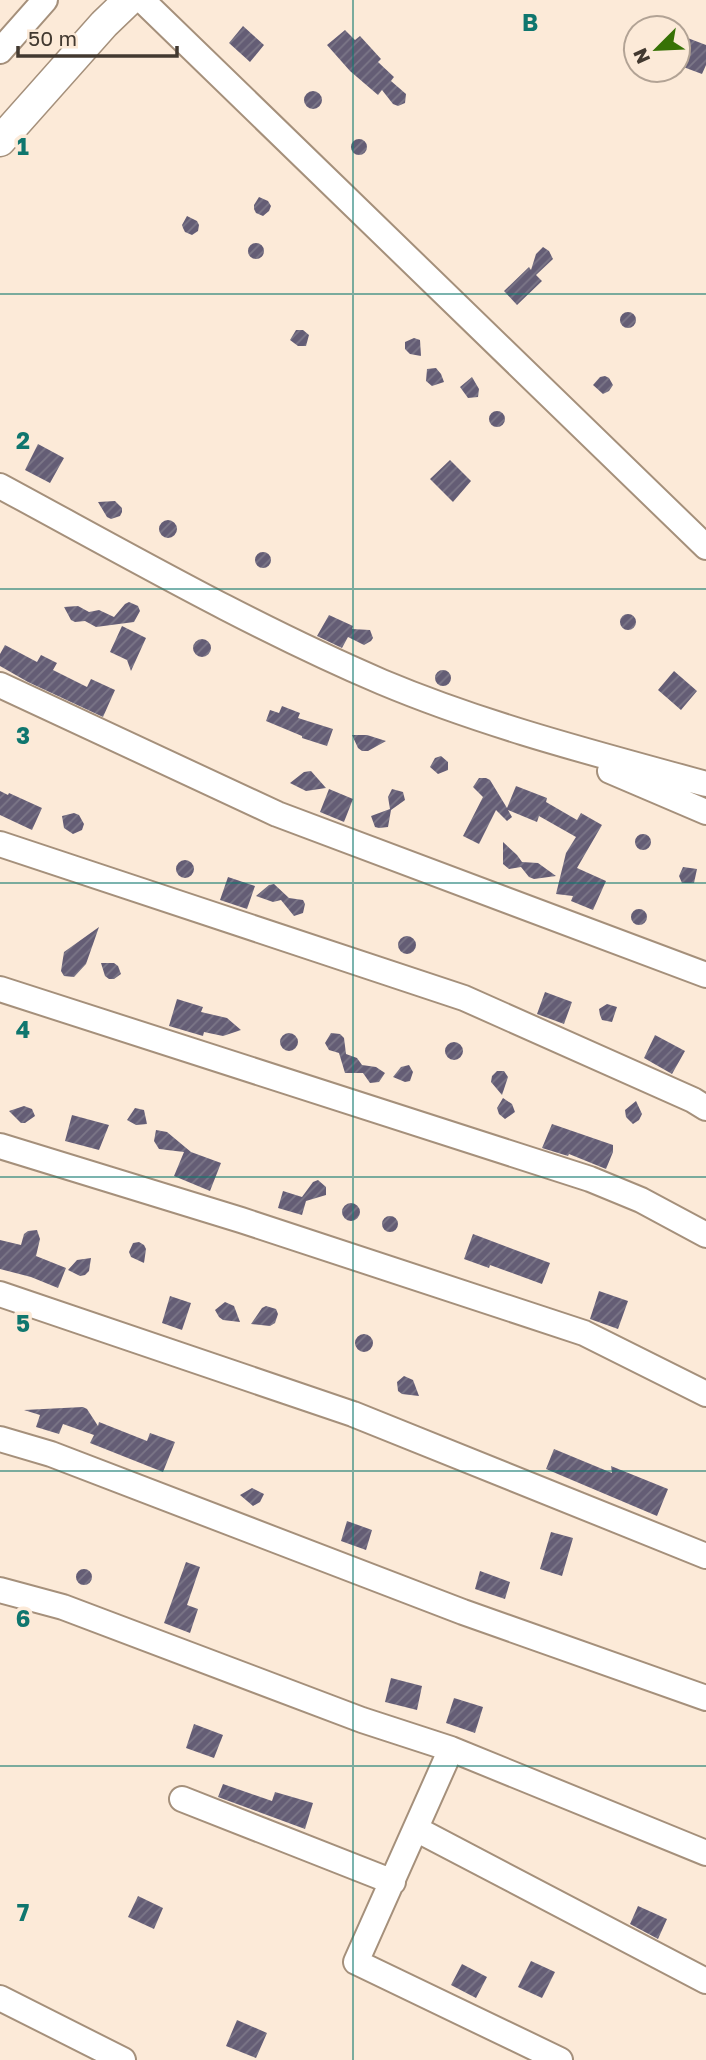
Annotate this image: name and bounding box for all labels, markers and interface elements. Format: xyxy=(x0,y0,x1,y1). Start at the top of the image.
text: B xyxy=(522,8,538,36)
scale bar xyxy=(18,14,177,58)
north arrow xyxy=(622,14,692,84)
text: 50 m xyxy=(28,25,77,51)
text: N xyxy=(628,45,654,67)
text: 1 xyxy=(17,132,29,160)
text: 2 xyxy=(16,426,30,454)
text: 3 xyxy=(16,721,30,749)
text: 4 xyxy=(16,1015,30,1043)
text: 5 xyxy=(16,1309,30,1337)
text: 6 xyxy=(16,1604,30,1632)
text: 7 xyxy=(17,1898,29,1926)

